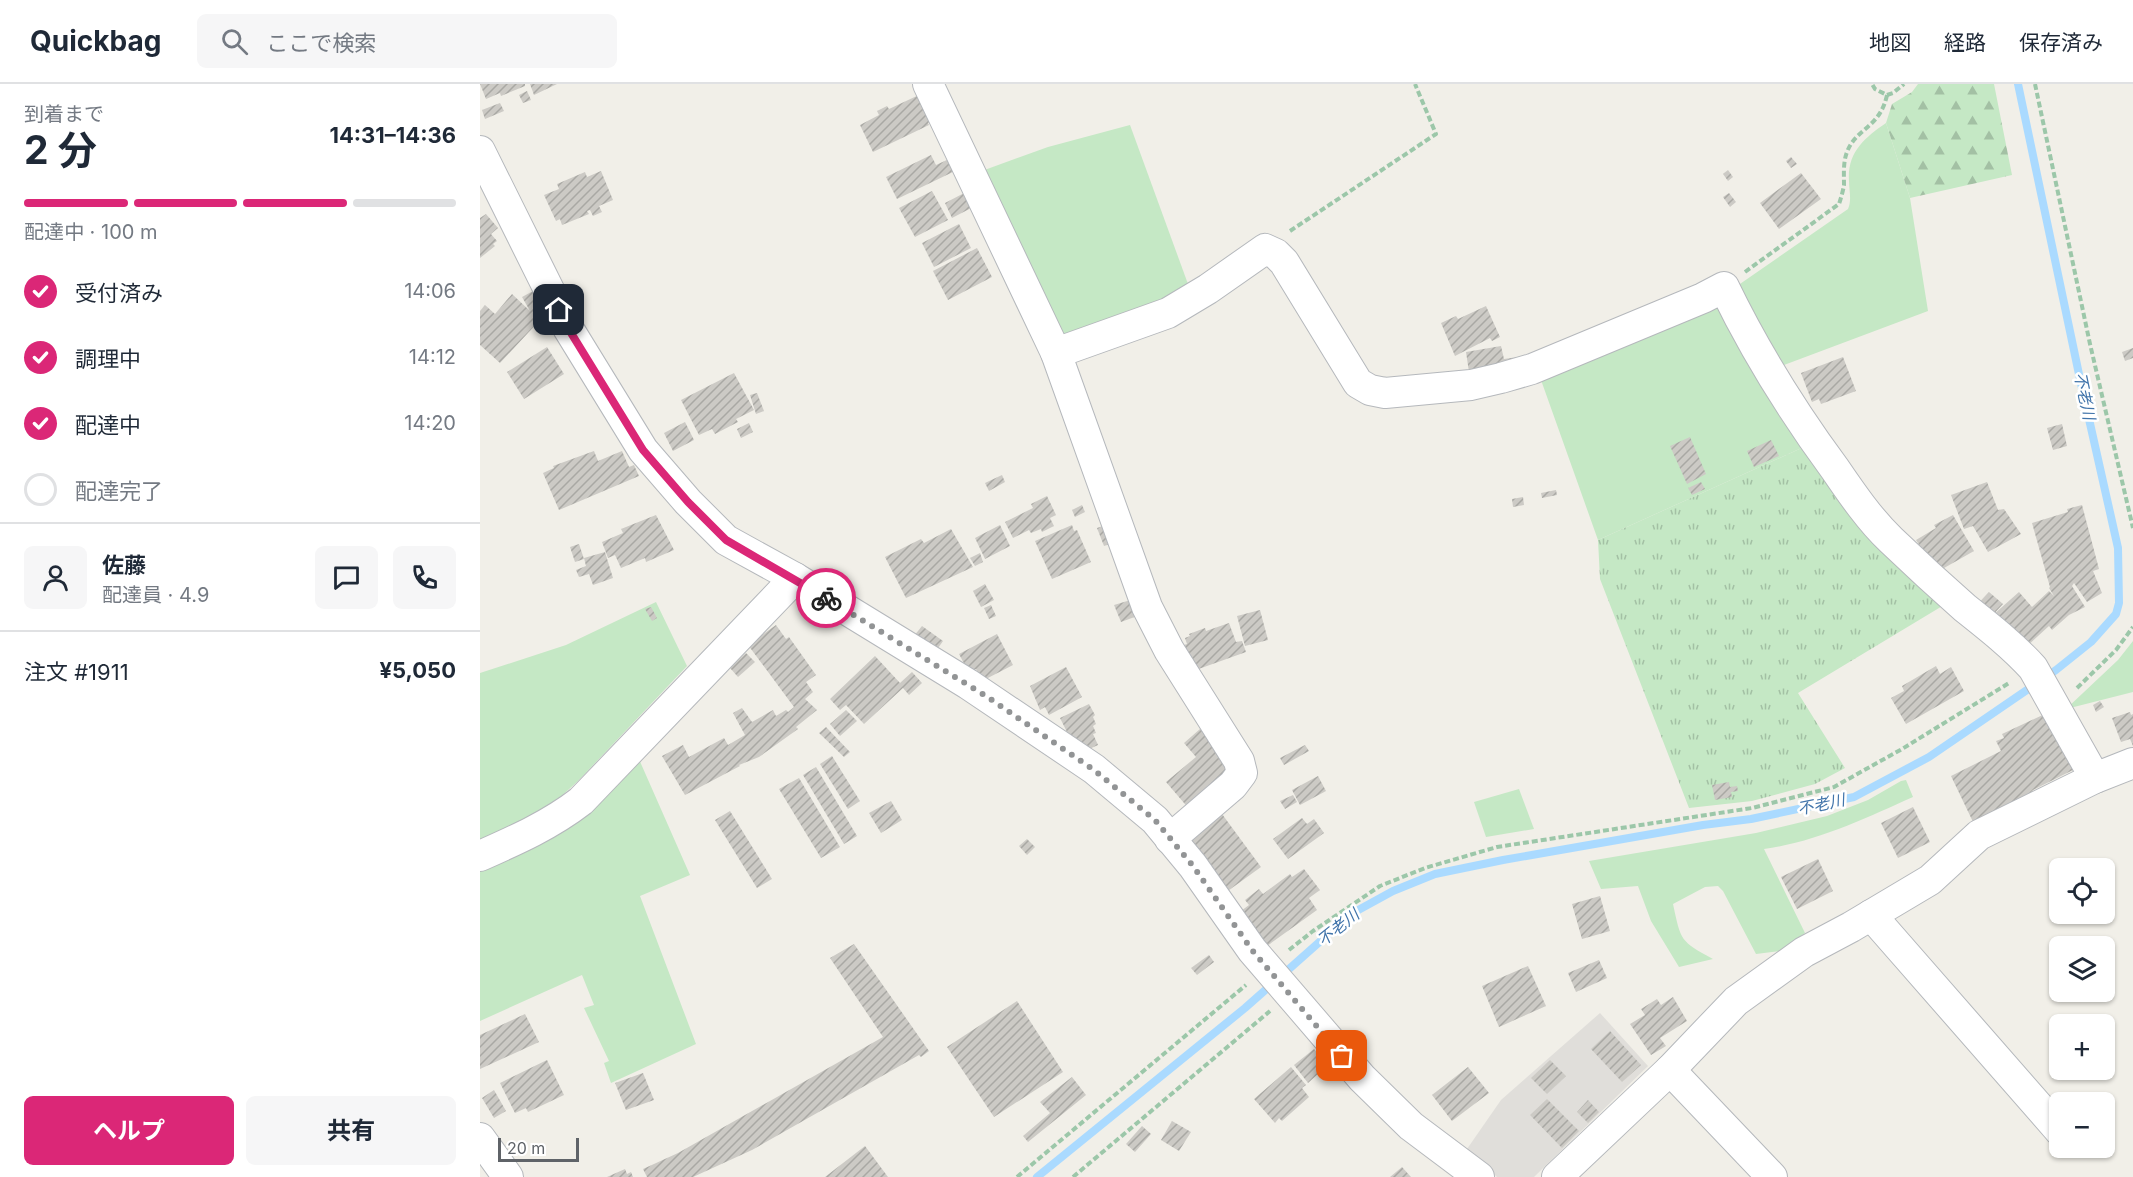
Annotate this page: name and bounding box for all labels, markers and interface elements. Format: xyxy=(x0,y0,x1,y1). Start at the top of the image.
search box xyxy=(197,14,617,68)
text: Quickbag xyxy=(30,24,161,58)
icon: search xyxy=(218,25,251,58)
text: ここで検索 xyxy=(266,30,376,56)
text: 地図 xyxy=(1869,30,1911,55)
text: 経路 xyxy=(1944,30,1986,55)
text: 保存済み xyxy=(2019,30,2103,55)
text: 到着まで xyxy=(24,102,104,126)
text: 14:31–14:36 xyxy=(329,122,456,148)
text: 2 分 xyxy=(24,126,97,173)
text: 配達中 · 100 m xyxy=(24,220,158,244)
icon: check xyxy=(24,275,57,308)
text: 14:06 xyxy=(404,279,456,303)
text: 受付済み xyxy=(75,280,163,306)
pin xyxy=(533,284,584,335)
icon: home xyxy=(542,293,575,326)
icon: check xyxy=(24,341,57,374)
text: 14:12 xyxy=(409,345,456,369)
text: 調理中 xyxy=(75,346,141,372)
water label: 不老川 xyxy=(2070,370,2100,424)
icon: check xyxy=(24,407,57,440)
text: 14:20 xyxy=(404,411,456,435)
text: 配達中 xyxy=(75,412,141,438)
text: 配達完了 xyxy=(75,478,163,504)
button: person xyxy=(24,546,87,609)
button: chat xyxy=(315,546,378,609)
button: phone xyxy=(393,546,456,609)
text: 佐藤 xyxy=(102,552,146,578)
courier xyxy=(796,568,856,628)
icon: bike xyxy=(810,582,843,615)
text: 配達員 · 4.9 xyxy=(102,583,209,607)
text: ¥5,050 xyxy=(379,657,456,683)
text: 注文 #1911 xyxy=(24,659,129,685)
water label: 不老川 xyxy=(1795,789,1849,819)
map controls xyxy=(2049,858,2115,1158)
button: locate xyxy=(2049,858,2115,924)
water label: 不老川 xyxy=(1313,903,1364,950)
button: layers xyxy=(2049,936,2115,1002)
button: + xyxy=(2049,1014,2115,1080)
pin xyxy=(1316,1030,1367,1081)
icon: bag xyxy=(1325,1039,1358,1072)
button: − xyxy=(2049,1092,2115,1158)
button: ヘルプ xyxy=(24,1096,234,1165)
button: 共有 xyxy=(246,1096,456,1165)
scale bar xyxy=(498,1135,579,1162)
text: 20 m xyxy=(507,1138,545,1158)

